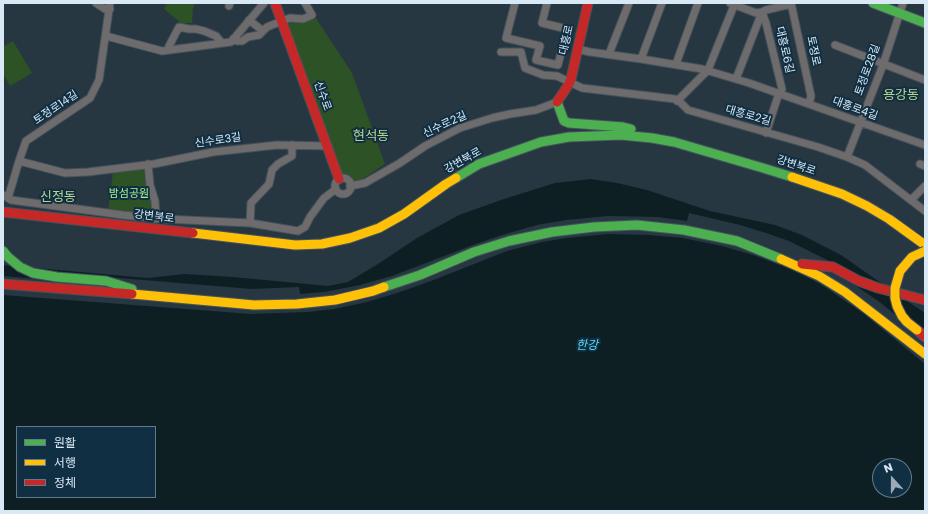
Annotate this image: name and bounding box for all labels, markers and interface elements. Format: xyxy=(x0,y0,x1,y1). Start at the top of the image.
street label: 대흥로 xyxy=(557,24,577,56)
street label: 대흥로6길 xyxy=(772,25,796,75)
street label: 토정로 xyxy=(803,35,823,67)
street label: 토정로28길 xyxy=(853,42,883,98)
street label: 신수로 xyxy=(311,79,333,113)
street label: 토정로14길 xyxy=(31,88,81,128)
district label: 용강동 xyxy=(883,88,919,104)
street label: 대흥로4길 xyxy=(830,95,880,123)
street label: 대흥로2길 xyxy=(724,103,772,129)
street label: 신수로2길 xyxy=(421,109,469,141)
district label: 현석동 xyxy=(353,129,389,145)
street label: 신수로3길 xyxy=(194,131,242,151)
street label: 강변북로 xyxy=(442,145,484,177)
street label: 강변북로 xyxy=(775,153,817,179)
park label: 밤섬공원 xyxy=(109,187,149,201)
district label: 신정동 xyxy=(40,190,76,206)
street label: 강변북로 xyxy=(133,208,175,226)
water label: 한강 xyxy=(576,339,598,353)
legend xyxy=(16,426,156,498)
text: 원활 xyxy=(54,434,76,451)
text: 서행 xyxy=(54,454,76,471)
north arrow xyxy=(872,458,912,498)
text: N xyxy=(881,459,895,477)
text: 정체 xyxy=(54,474,76,491)

